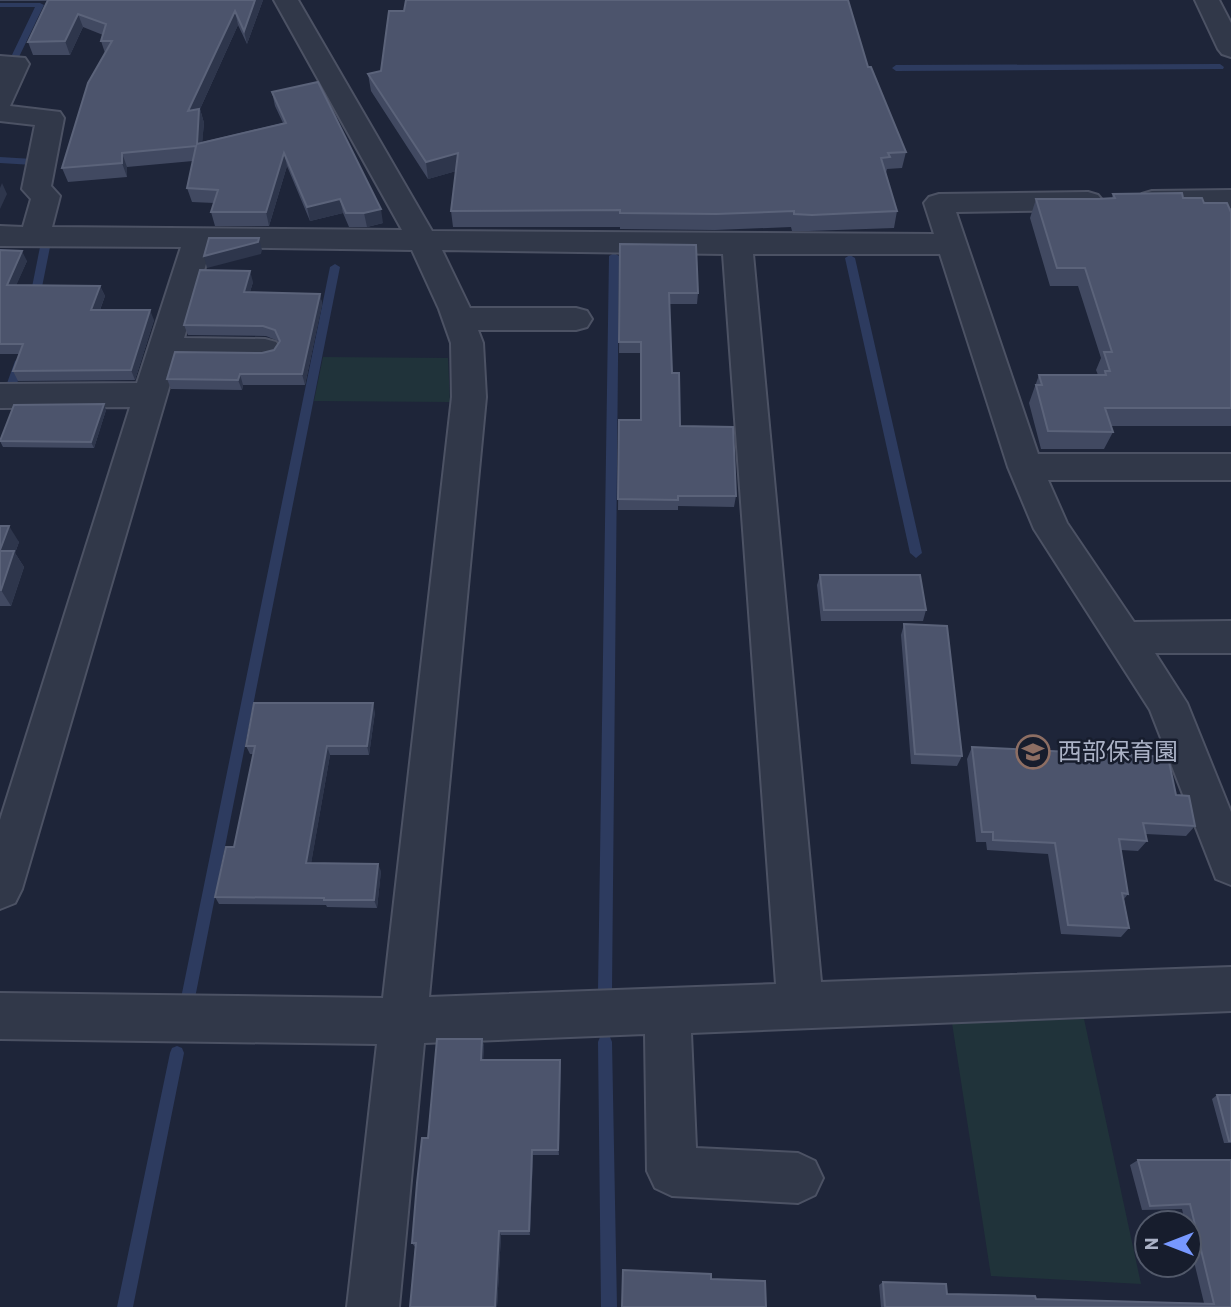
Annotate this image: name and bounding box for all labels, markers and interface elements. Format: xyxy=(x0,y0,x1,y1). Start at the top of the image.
school or university icon: 西部保育園 xyxy=(1014,733,1052,771)
place label: 西部保育園 xyxy=(1058,736,1178,765)
north arrow xyxy=(1133,1209,1203,1279)
text: N xyxy=(1139,1238,1162,1250)

